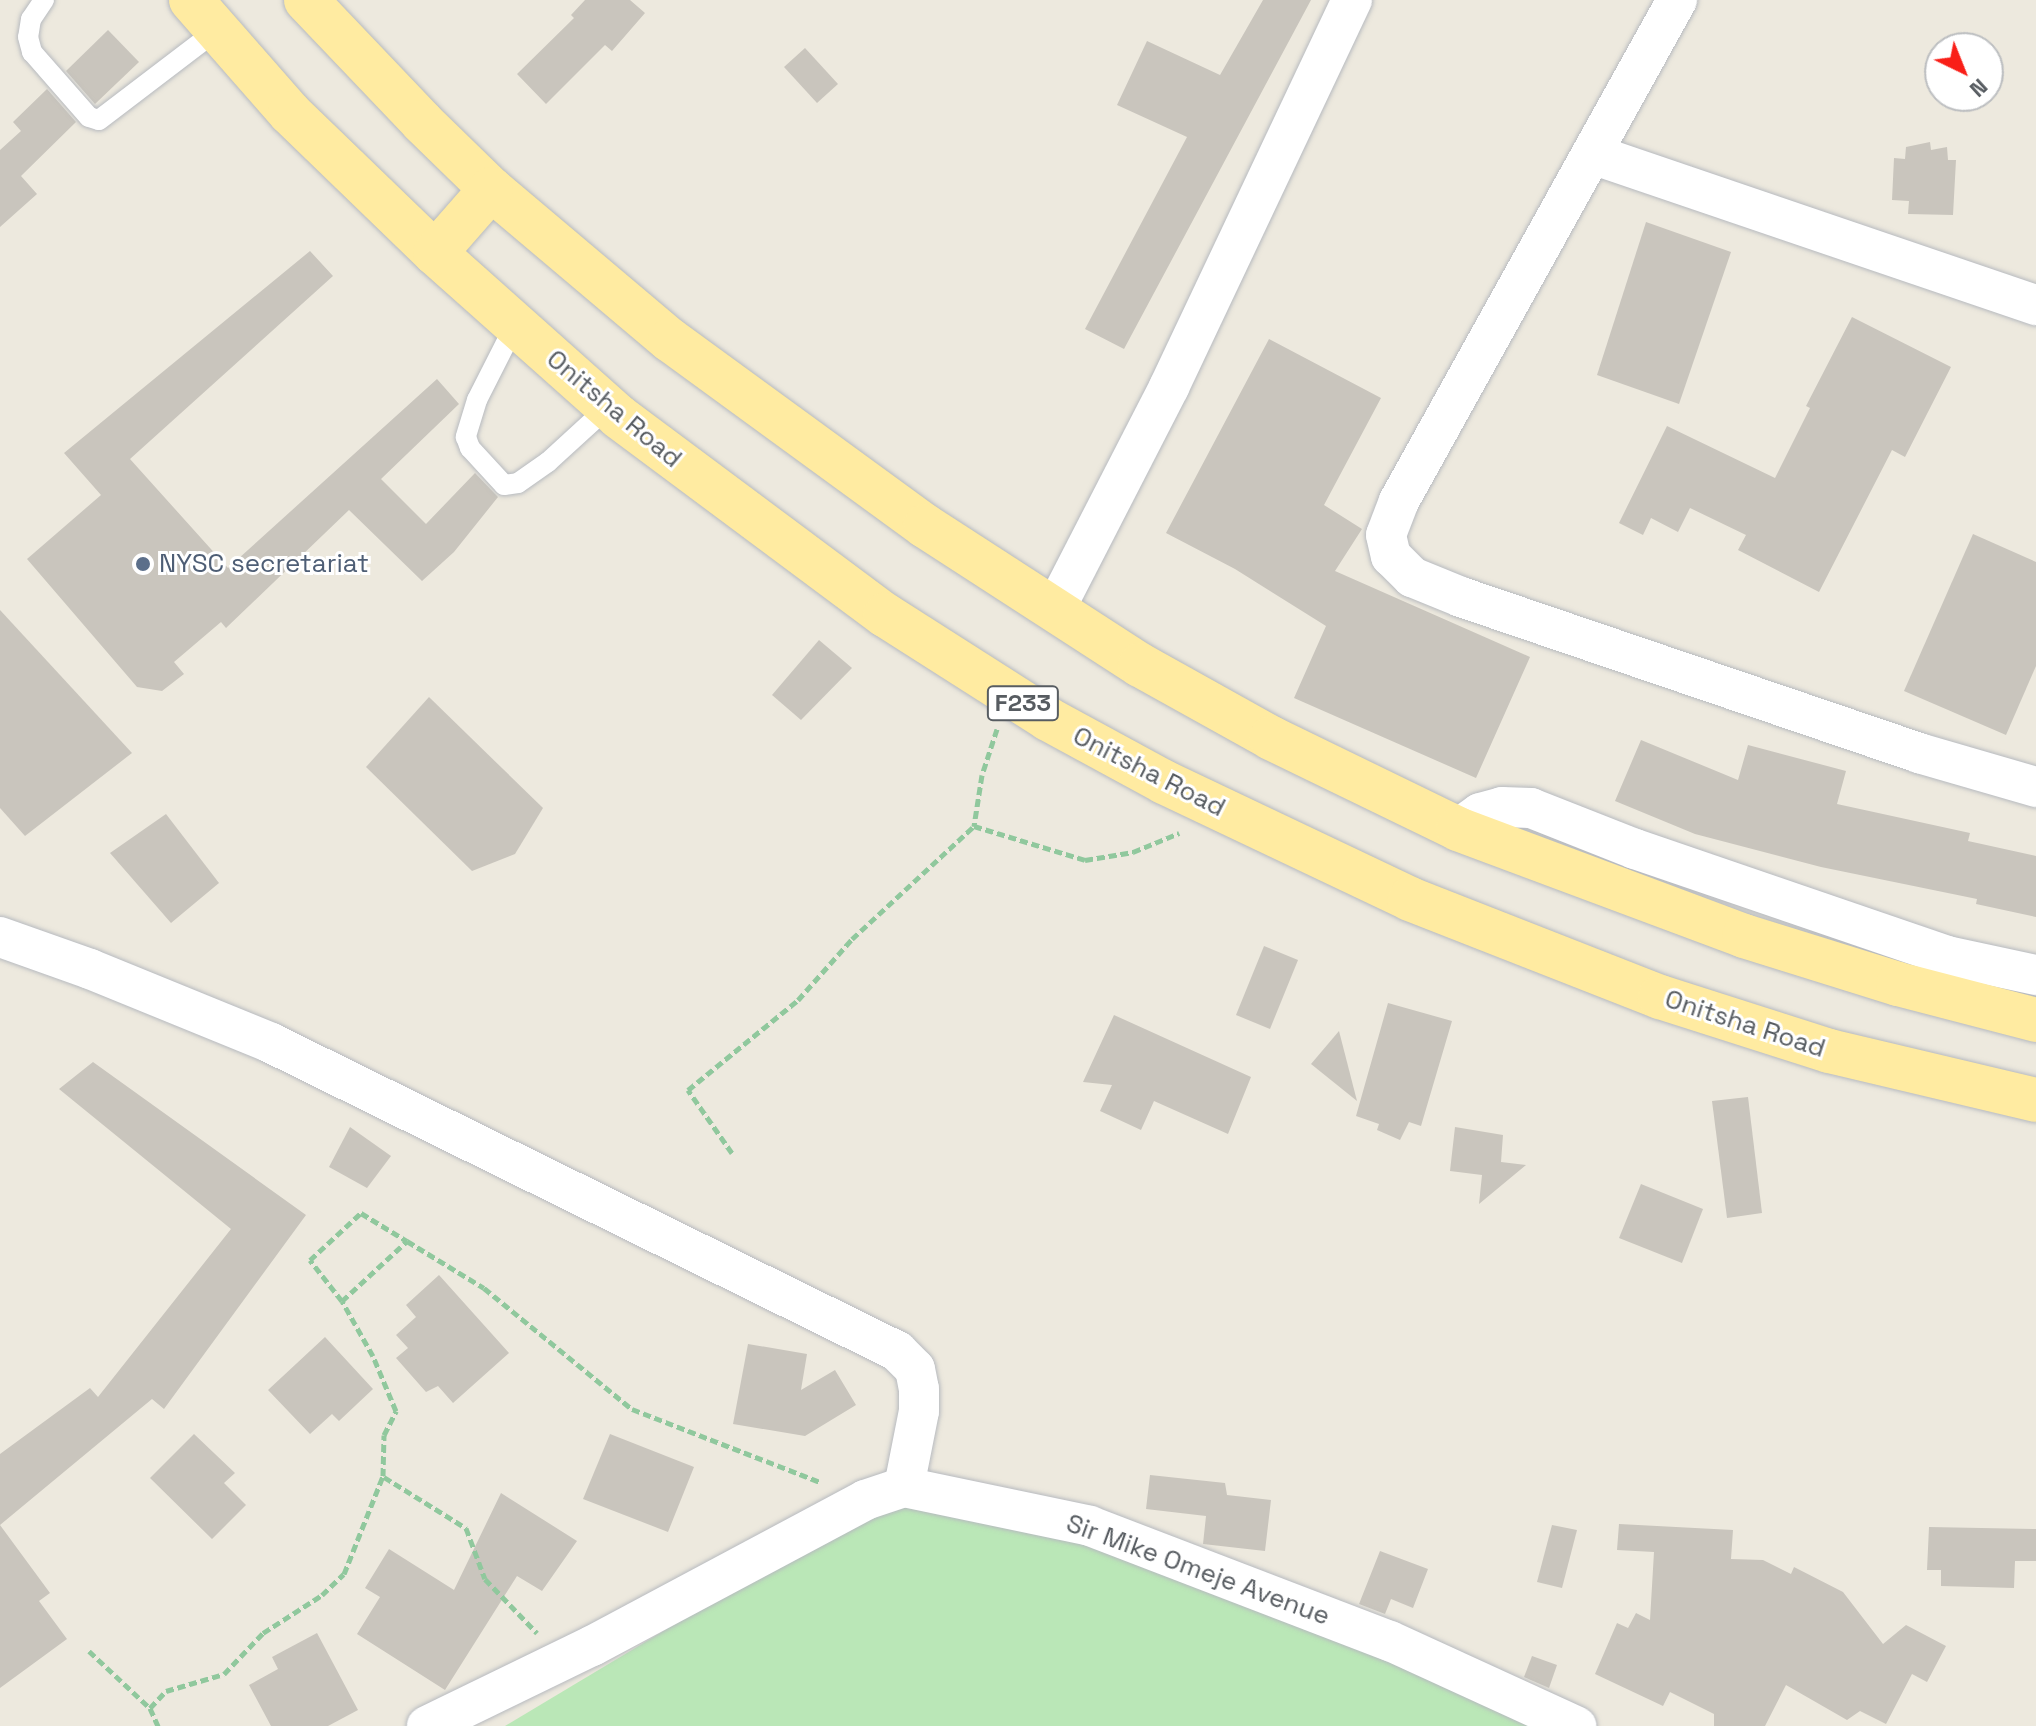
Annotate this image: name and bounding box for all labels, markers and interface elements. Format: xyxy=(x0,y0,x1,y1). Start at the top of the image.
north arrow xyxy=(1924,32,2004,112)
text: N xyxy=(1964,73,1994,103)
street label: Onitsha Road xyxy=(540,343,688,475)
place label: NYSC secretariat xyxy=(159,548,369,580)
marker: NYSC secretariat xyxy=(134,555,152,573)
road number: F233 xyxy=(985,683,1061,723)
street label: Onitsha Road xyxy=(1068,720,1230,824)
street label: Onitsha Road xyxy=(1661,983,1829,1065)
street label: Sir Mike Omeje Avenue xyxy=(1062,1508,1334,1632)

